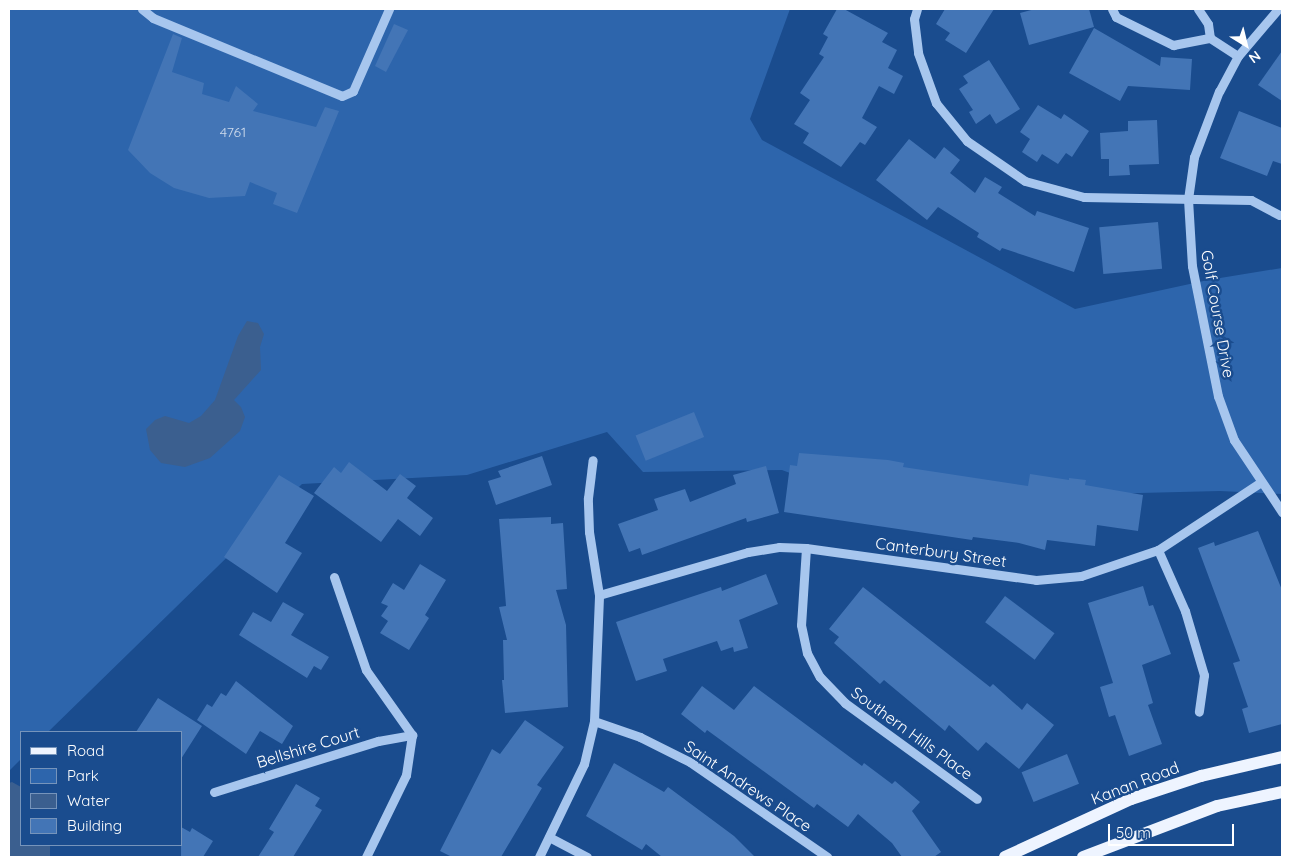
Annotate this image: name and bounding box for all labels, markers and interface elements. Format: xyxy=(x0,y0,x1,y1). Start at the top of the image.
north arrow xyxy=(1221,20,1271,70)
text: N xyxy=(1245,47,1264,67)
house number: 4761 xyxy=(220,124,246,140)
street label: Golf Course Drive xyxy=(1197,249,1239,379)
street label: Canterbury Street xyxy=(874,533,1008,571)
street label: Southern Hills Place xyxy=(847,682,977,784)
street label: Bellshire Court xyxy=(254,722,362,772)
legend xyxy=(20,731,182,846)
street label: Saint Andrews Place xyxy=(681,736,815,836)
text: Road xyxy=(67,741,104,760)
street label: Kanan Road xyxy=(1088,757,1182,809)
text: Park xyxy=(67,766,99,785)
text: Water xyxy=(67,791,110,810)
scale bar xyxy=(1111,814,1237,846)
text: Building xyxy=(67,816,122,835)
text: 50 m xyxy=(1116,823,1151,842)

